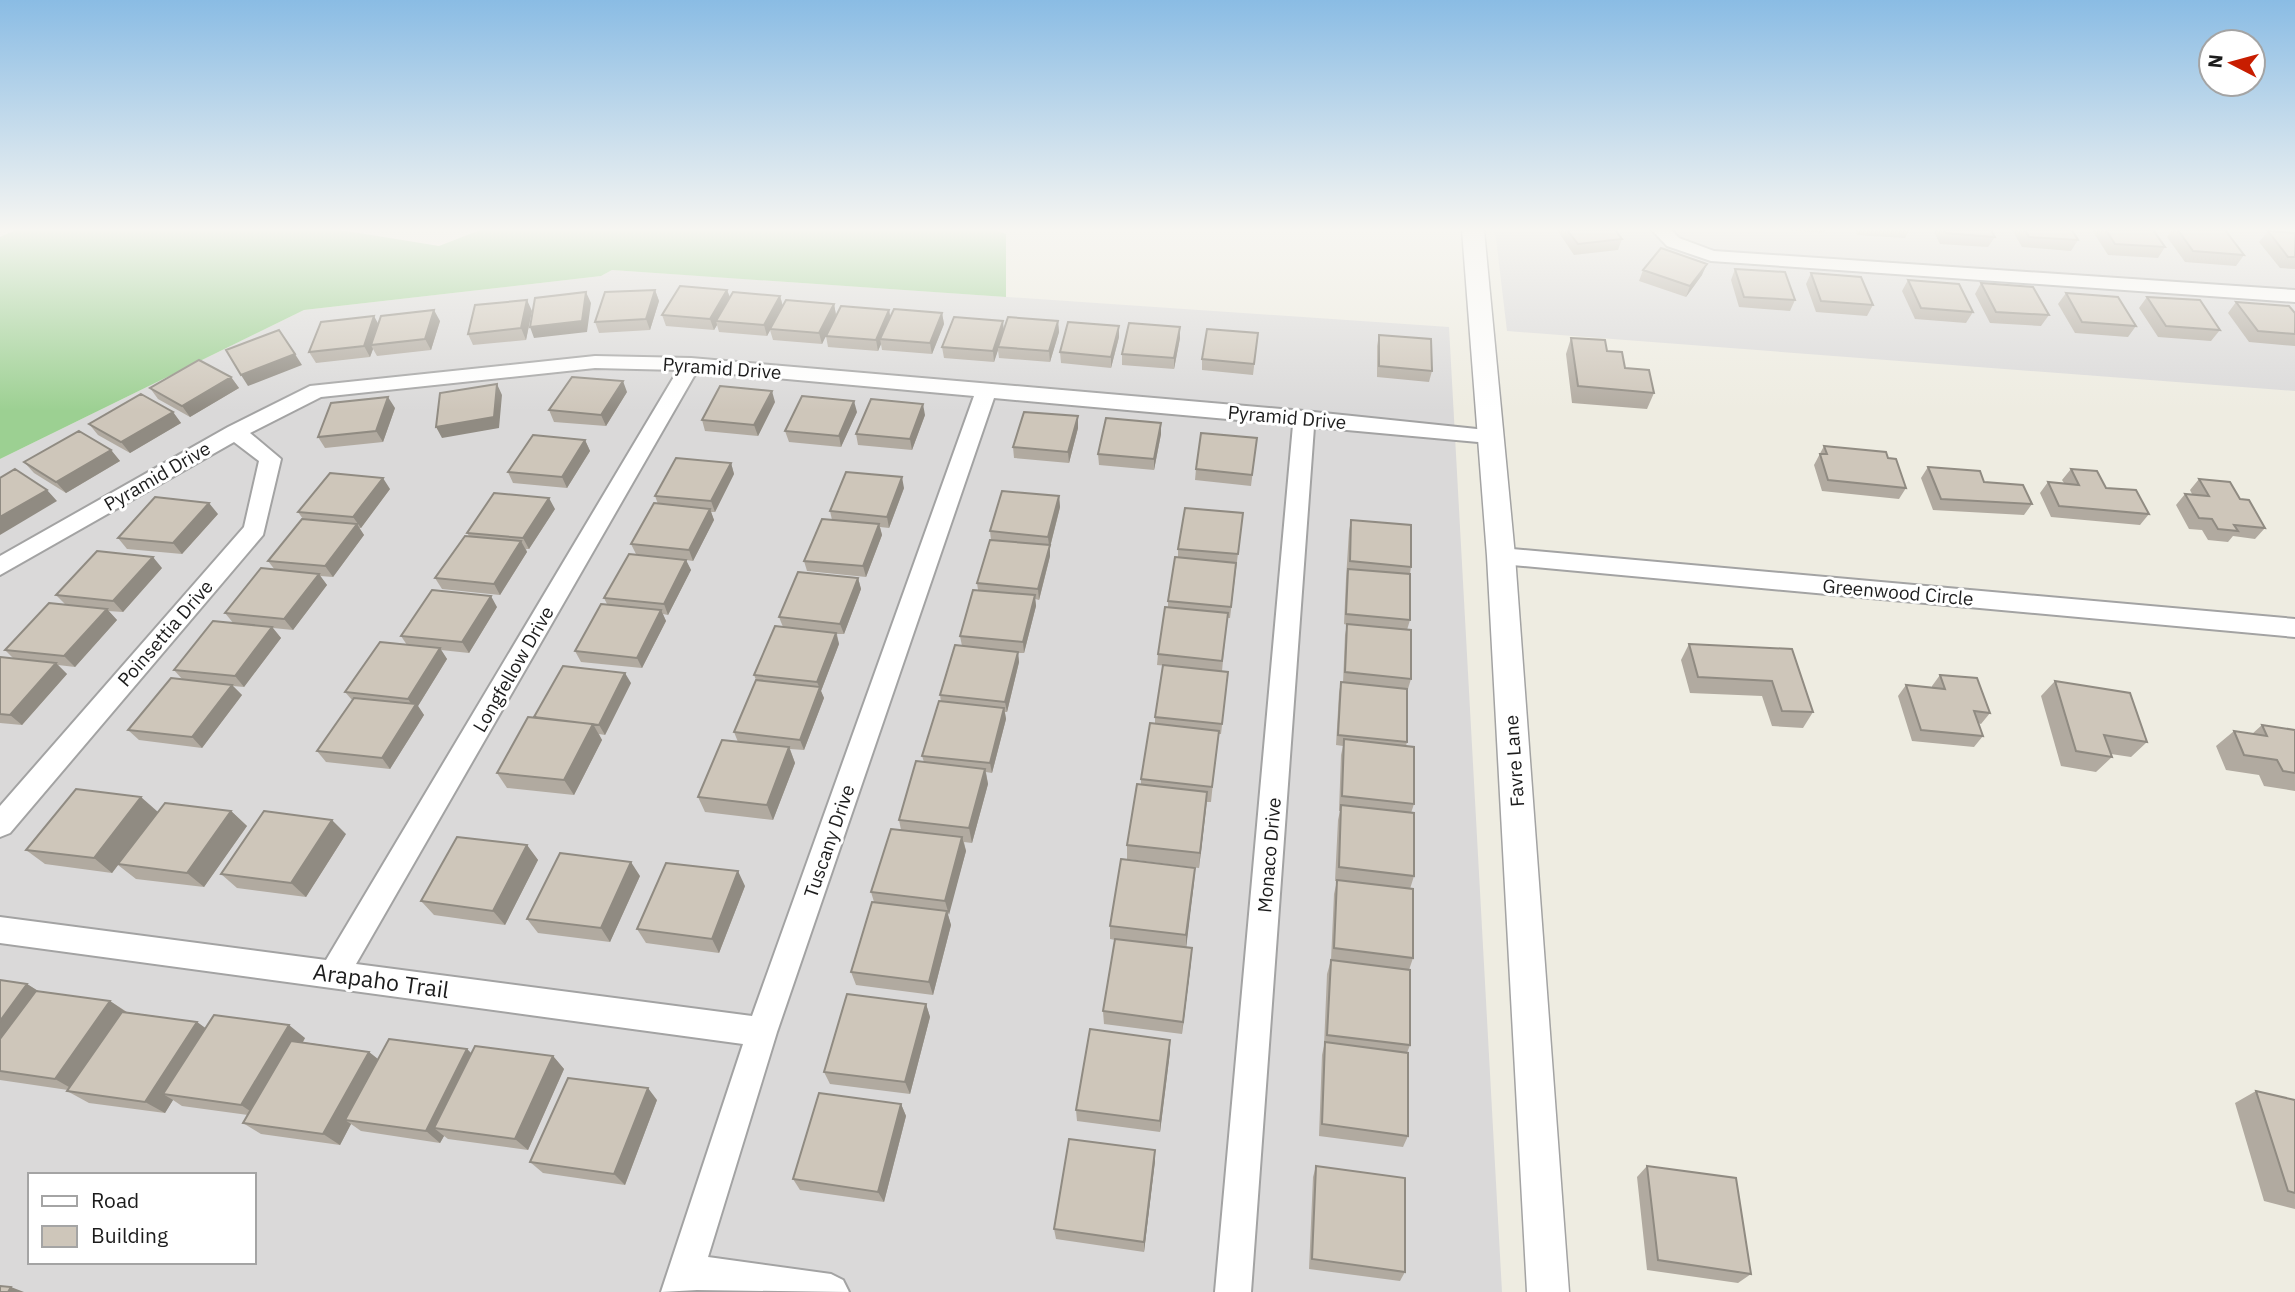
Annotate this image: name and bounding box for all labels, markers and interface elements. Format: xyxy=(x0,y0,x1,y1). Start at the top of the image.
north arrow xyxy=(2197,28,2267,98)
text: N xyxy=(2202,53,2228,69)
street label: Pyramid Drive xyxy=(662,352,782,384)
street label: Pyramid Drive xyxy=(1227,400,1347,434)
street label: Pyramid Drive xyxy=(99,436,215,516)
street label: Greenwood Circle xyxy=(1821,573,1975,611)
street label: Poinsettia Drive xyxy=(112,575,218,691)
street label: Longfellow Drive xyxy=(467,602,559,736)
street label: Favre Lane xyxy=(1499,714,1529,808)
street label: Tuscany Drive xyxy=(798,781,860,901)
street label: Monaco Drive xyxy=(1252,796,1286,914)
street label: Arapaho Trail xyxy=(311,956,451,1004)
legend xyxy=(28,1173,256,1264)
text: Road xyxy=(91,1186,139,1214)
text: Building xyxy=(91,1221,168,1249)

